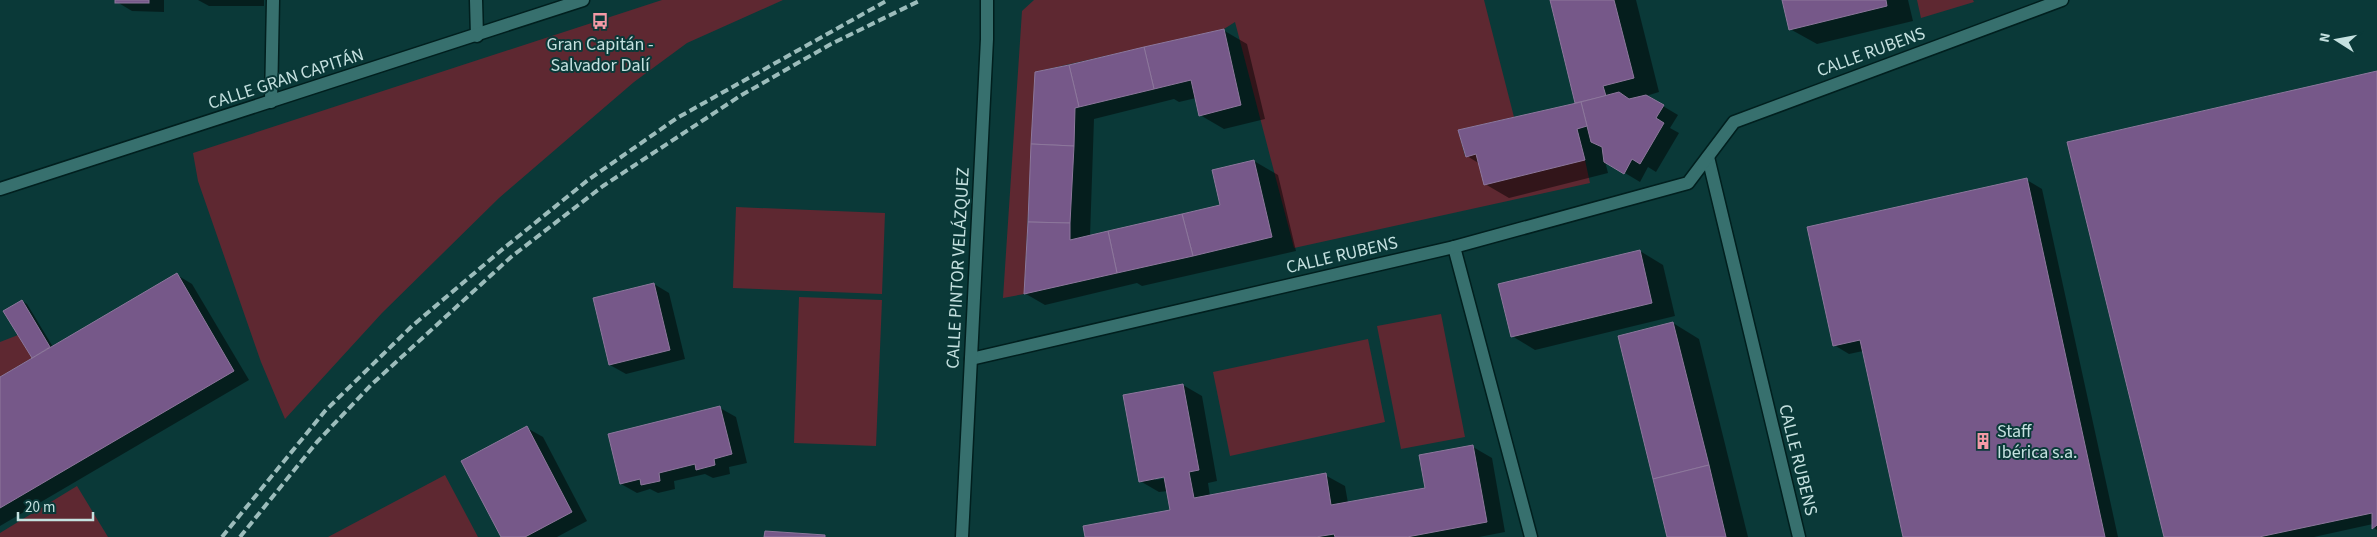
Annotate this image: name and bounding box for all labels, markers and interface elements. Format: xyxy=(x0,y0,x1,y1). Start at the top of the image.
bus stop icon: Gran Capitán - Salvador Dalí xyxy=(590,11,610,31)
north arrow xyxy=(2312,15,2362,65)
street label: CALLE RUBENS xyxy=(1813,21,1929,83)
text: N xyxy=(2315,31,2336,44)
place label: Gran Capitán - Salvador Dalí xyxy=(546,32,654,78)
street label: CALLE GRAN CAPITÁN xyxy=(205,42,367,116)
street label: CALLE PINTOR VELÁZQUEZ xyxy=(940,167,976,369)
street label: CALLE RUBENS xyxy=(1284,230,1400,280)
street label: CALLE RUBENS xyxy=(1772,402,1824,518)
place label: Staff Ibérica s.a. xyxy=(1997,419,2078,465)
building icon: Staff Ibérica s.a. xyxy=(1973,431,1993,451)
scale bar xyxy=(18,490,92,522)
text: 20 m xyxy=(25,497,55,518)

